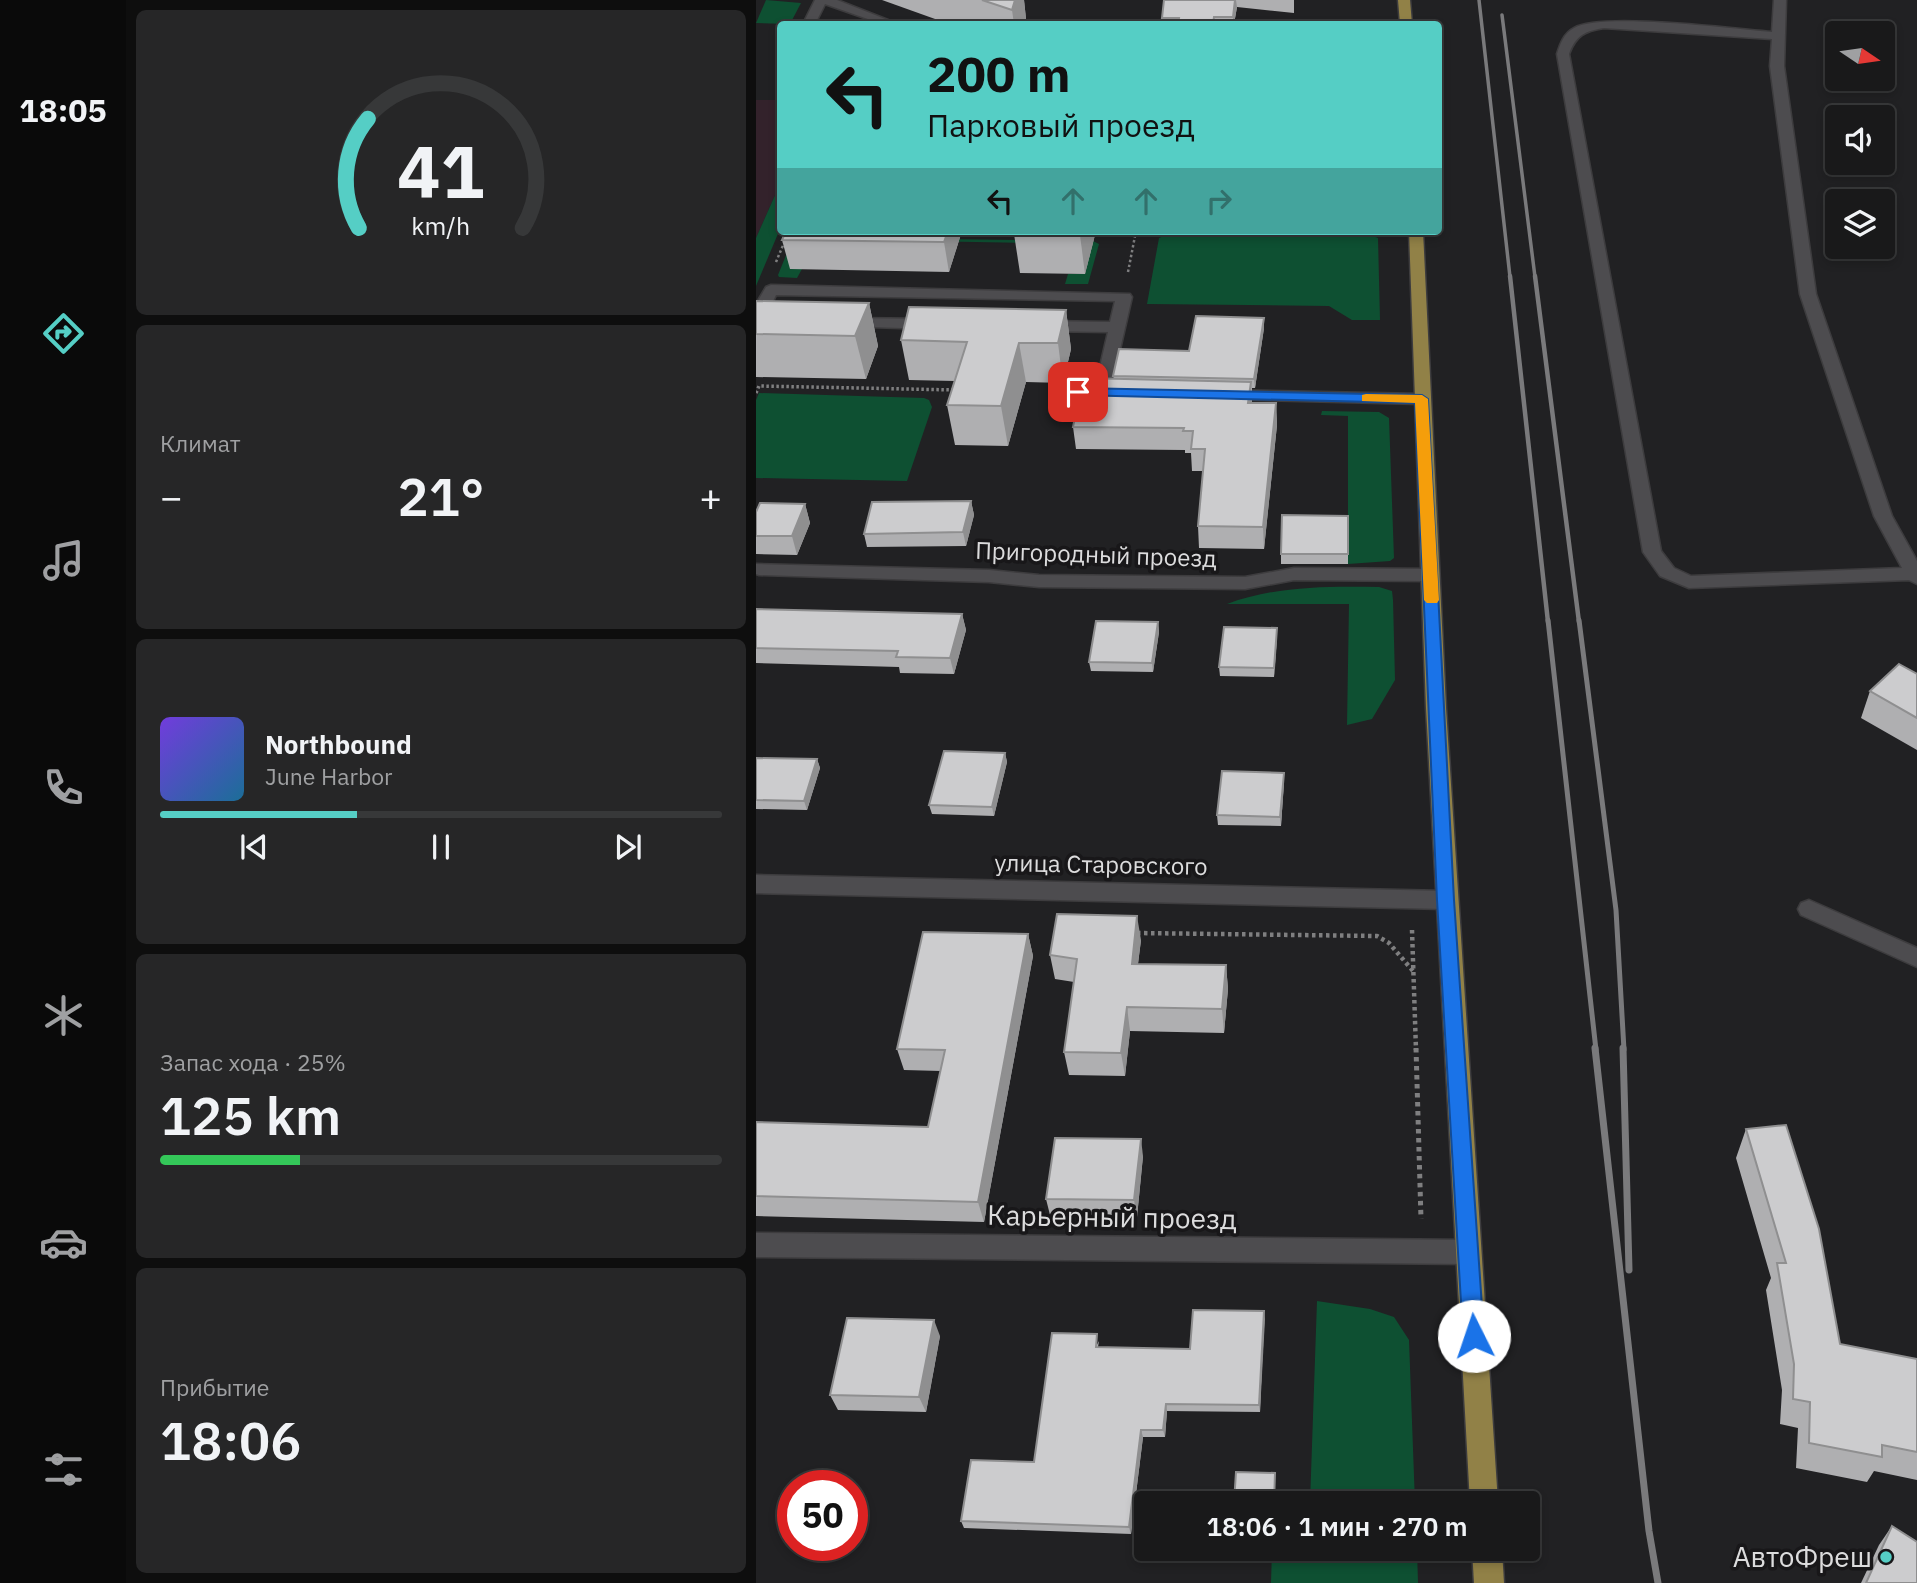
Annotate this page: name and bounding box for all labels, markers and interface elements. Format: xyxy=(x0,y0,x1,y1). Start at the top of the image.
north arrow xyxy=(1825,21,1895,91)
map controls xyxy=(1825,21,1895,259)
text: 200 m xyxy=(927,42,1071,105)
icon: left xyxy=(812,49,903,140)
text: 18:05 xyxy=(19,89,107,131)
text: Парковый проезд xyxy=(927,104,1195,146)
button: sound xyxy=(1825,105,1895,175)
text: 41 xyxy=(397,124,485,219)
icon: left xyxy=(981,182,1019,220)
icon: ahead xyxy=(1054,182,1092,220)
icon: ahead xyxy=(1127,182,1165,220)
icon: right xyxy=(1200,182,1238,220)
button: layers xyxy=(1825,189,1895,259)
text: km/h xyxy=(412,209,470,242)
icon: directions xyxy=(39,309,88,358)
pin xyxy=(1048,362,1108,422)
icon: arrive xyxy=(1059,373,1097,411)
text: Климат xyxy=(160,428,241,458)
text: 21° xyxy=(398,463,484,530)
text: − xyxy=(160,472,183,521)
text: + xyxy=(699,472,722,521)
street label: Пригородный проезд xyxy=(975,534,1217,574)
icon: music xyxy=(39,536,88,585)
text: Northbound xyxy=(265,727,412,761)
text: June Harbor xyxy=(265,761,393,791)
icon: phone xyxy=(39,763,88,812)
icon: previous xyxy=(235,828,273,866)
icon: pause xyxy=(422,828,460,866)
icon: next xyxy=(609,828,647,866)
street label: улица Старовского xyxy=(994,846,1208,882)
icon: climate xyxy=(39,991,88,1040)
text: Запас хода · 25% xyxy=(160,1047,346,1077)
text: 125 km xyxy=(160,1082,341,1149)
street label: Карьерный проезд xyxy=(987,1196,1237,1237)
icon: car xyxy=(39,1218,88,1267)
position arrow xyxy=(1437,1299,1511,1373)
text: Прибытие xyxy=(160,1372,269,1402)
text: 18:06 xyxy=(160,1407,301,1474)
icon: filters xyxy=(39,1445,88,1494)
speed limit sign: 50 xyxy=(777,1470,868,1561)
text: 18:06 · 1 мин · 270 m xyxy=(1206,1509,1468,1543)
place label: АвтоФреш xyxy=(1733,1538,1872,1575)
marker: АвтоФреш xyxy=(1878,1549,1894,1565)

